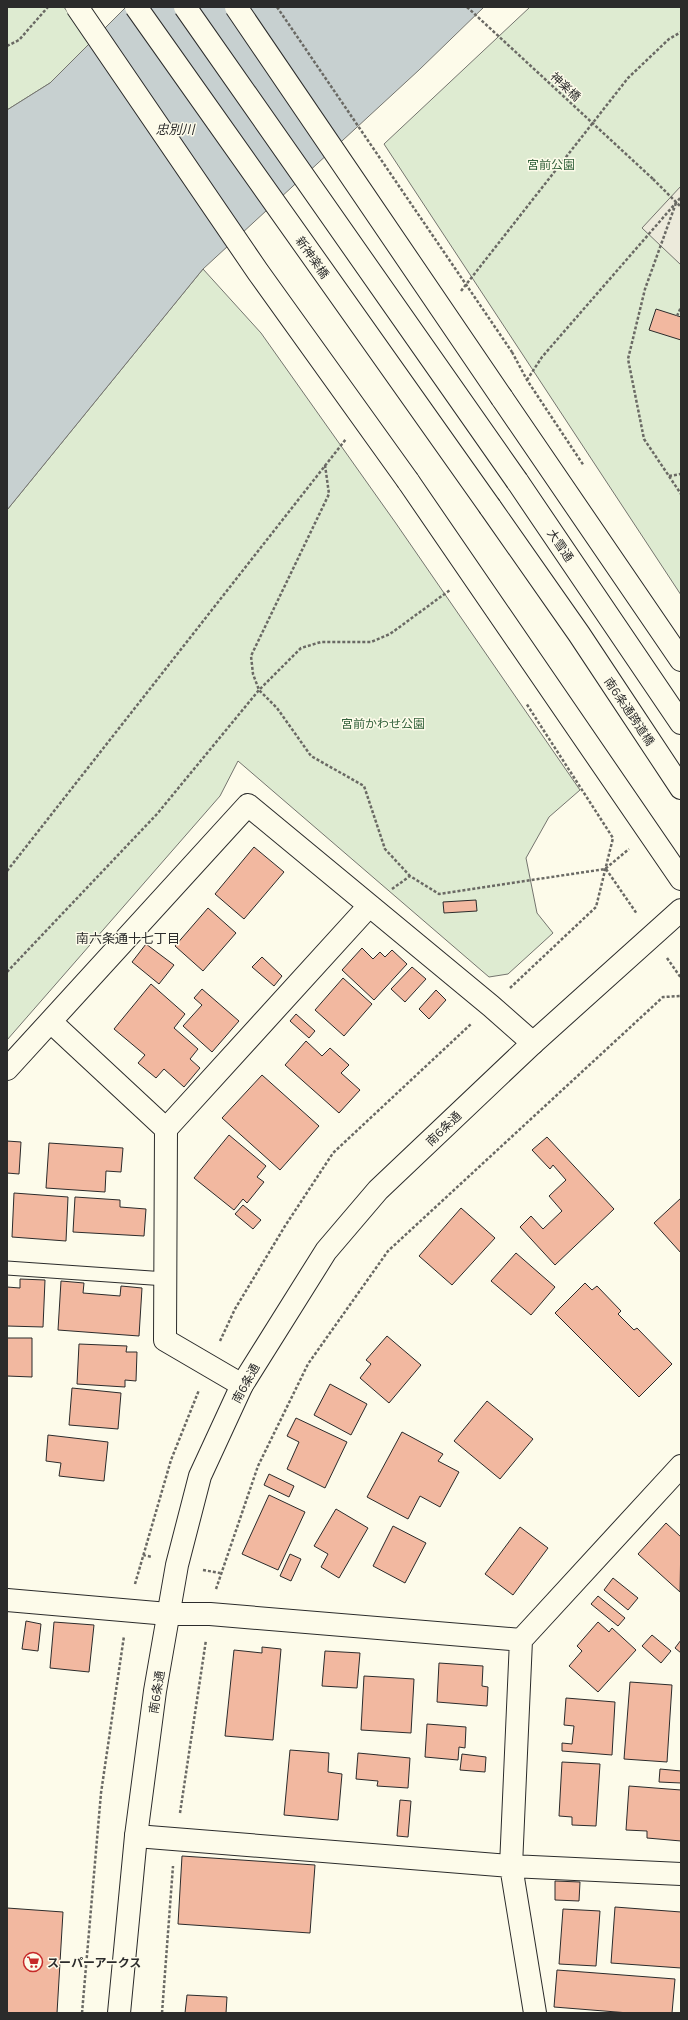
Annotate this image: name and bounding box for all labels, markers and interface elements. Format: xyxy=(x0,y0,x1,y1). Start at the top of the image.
street label: 神楽橋 xyxy=(548,69,584,103)
water label: 忠別川 xyxy=(155,121,196,137)
park label: 宮前公園 xyxy=(527,157,575,171)
street label: 新神楽橋 xyxy=(293,233,333,281)
street label: 大雪通 xyxy=(545,526,577,564)
street label: 南6条通跨道橋 xyxy=(602,674,658,748)
park label: 宮前かわせ公園 xyxy=(341,716,425,730)
district label: 南六条通十七丁目 xyxy=(76,930,180,946)
street label: 南6条通 xyxy=(423,1108,463,1148)
street label: 南6条通 xyxy=(228,1361,262,1405)
street label: 南6条通 xyxy=(146,1670,166,1714)
supermarket icon: スーパーアークス xyxy=(22,1951,44,1973)
place label: スーパーアークス xyxy=(47,1955,141,1969)

